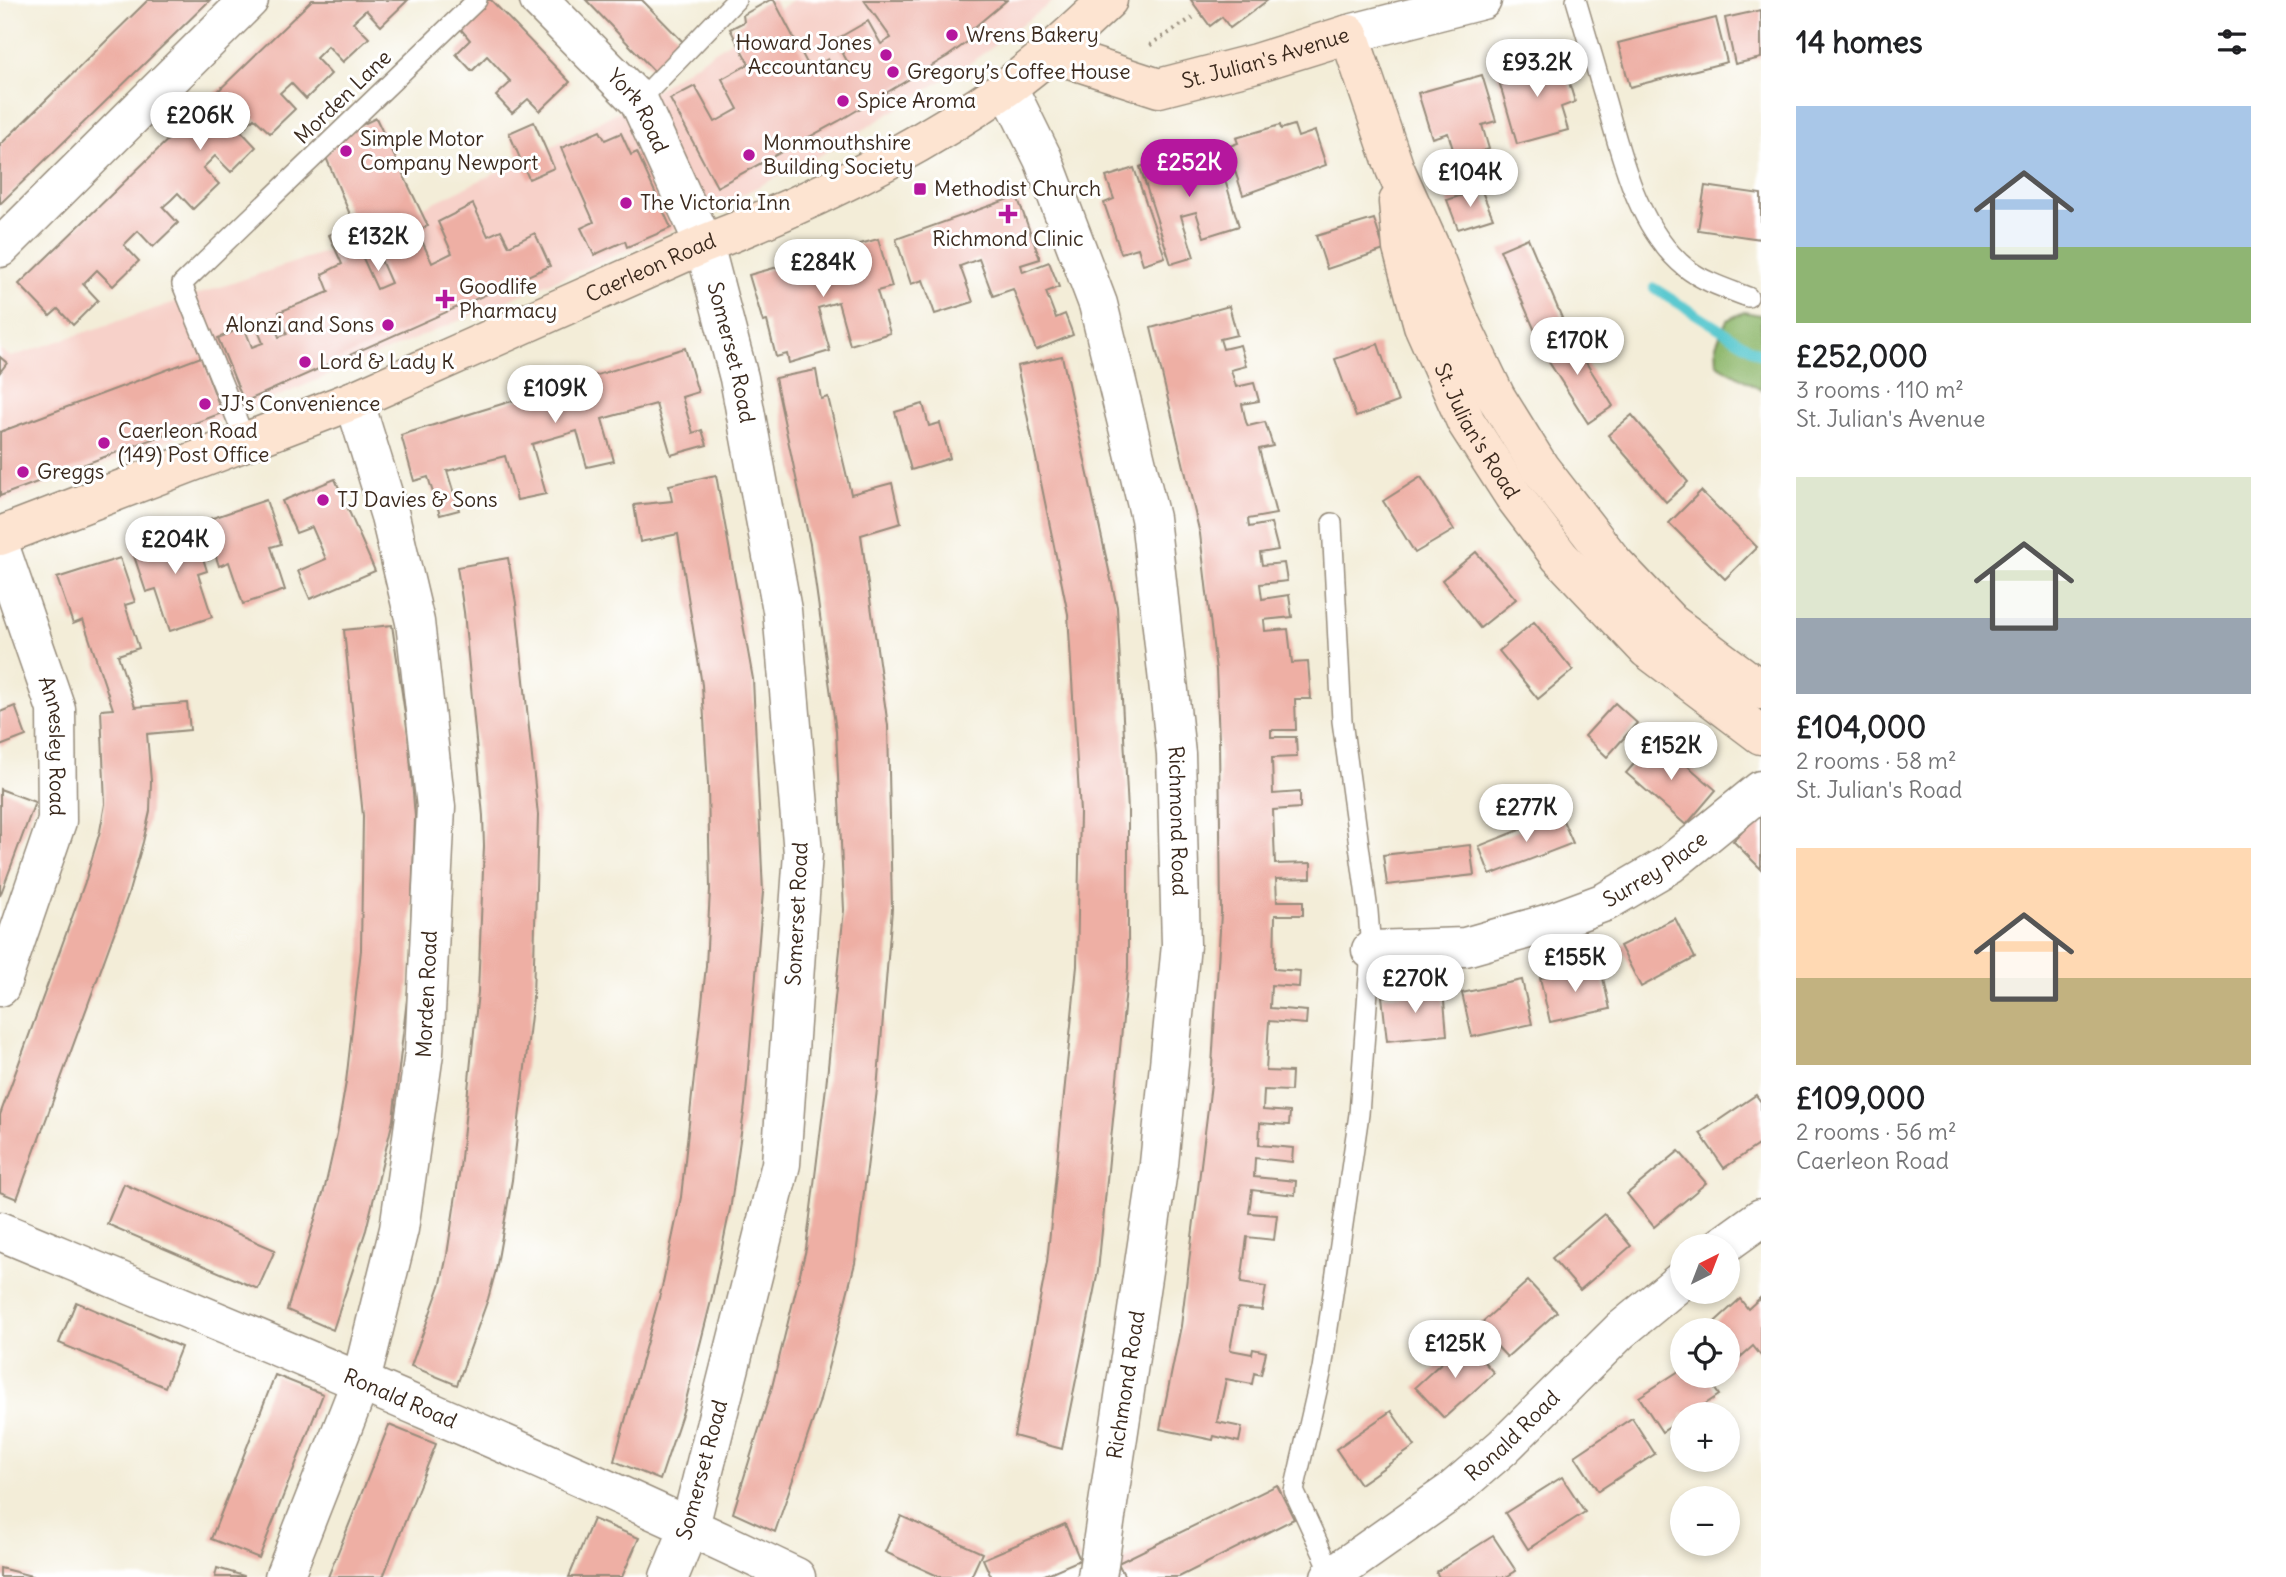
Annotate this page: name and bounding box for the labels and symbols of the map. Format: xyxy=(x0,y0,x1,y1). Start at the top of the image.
place label: Wrens Bakery xyxy=(966,21,1099,48)
street label: St. Julian's Avenue xyxy=(1179,21,1352,95)
marker: Wrens Bakery xyxy=(944,27,960,43)
place label: Howard Jones Accountancy xyxy=(735,29,872,80)
pin: £93.2K xyxy=(1480,40,1594,99)
street label: Morden Lane xyxy=(289,44,397,150)
marker: Howard Jones Accountancy xyxy=(878,47,894,63)
place label: Gregory’s Coffee House xyxy=(907,58,1130,85)
street label: York Road xyxy=(602,63,675,157)
marker: Gregory’s Coffee House xyxy=(885,64,901,80)
place label: Spice Aroma xyxy=(857,87,976,114)
pin: £206K xyxy=(151,92,249,152)
marker: Spice Aroma xyxy=(835,93,851,109)
place label: Simple Motor Company Newport xyxy=(360,125,538,176)
place label: Monmouthshire Building Society xyxy=(763,129,914,180)
pin: £252K xyxy=(1140,140,1238,199)
marker: Simple Motor Company Newport xyxy=(338,143,354,159)
marker: Monmouthshire Building Society xyxy=(741,147,757,163)
pin: £104K xyxy=(1421,150,1519,209)
place label: Methodist Church xyxy=(934,175,1101,202)
marker: Methodist Church xyxy=(912,181,928,197)
place label: The Victoria Inn xyxy=(640,189,790,216)
marker: The Victoria Inn xyxy=(618,195,634,211)
marker: Richmond Clinic xyxy=(998,204,1018,224)
pin: £132K xyxy=(329,214,427,273)
place label: Richmond Clinic xyxy=(932,225,1084,252)
street label: Caerleon Road xyxy=(581,227,719,308)
pin: £284K xyxy=(774,240,872,299)
place label: Goodlife Pharmacy xyxy=(459,273,557,324)
street label: Somerset Road xyxy=(701,279,761,425)
marker: Goodlife Pharmacy xyxy=(437,291,453,307)
place label: Alonzi and Sons xyxy=(225,311,374,338)
marker: Alonzi and Sons xyxy=(380,317,396,333)
pin: £170K xyxy=(1528,318,1626,377)
place label: Lord & Lady K xyxy=(319,348,454,375)
marker: Lord & Lady K xyxy=(297,354,313,370)
street label: St. Julian's Road xyxy=(1429,359,1526,504)
pin: £109K xyxy=(506,366,604,425)
place label: JJ's Convenience xyxy=(219,390,380,417)
marker: JJ's Convenience xyxy=(197,396,213,412)
place label: Caerleon Road (149) Post Office xyxy=(118,417,269,468)
marker: Caerleon Road (149) Post Office xyxy=(96,435,112,451)
place label: Greggs xyxy=(37,458,104,485)
marker: Greggs xyxy=(15,464,31,480)
place label: TJ Davies & Sons xyxy=(337,486,498,513)
marker: TJ Davies & Sons xyxy=(315,492,331,508)
pin: £204K xyxy=(126,516,224,576)
street label: Annesley Road xyxy=(33,672,71,816)
pin: £152K xyxy=(1622,722,1720,782)
street label: Richmond Road xyxy=(1162,744,1194,896)
pin: £277K xyxy=(1477,784,1575,844)
street label: Surrey Place xyxy=(1598,825,1713,913)
street label: Somerset Road xyxy=(779,841,814,987)
street label: Morden Road xyxy=(410,930,443,1058)
pin: £155K xyxy=(1526,934,1624,994)
pin: £270K xyxy=(1366,956,1464,1015)
north arrow xyxy=(1670,1234,1740,1304)
street label: Richmond Road xyxy=(1100,1309,1151,1461)
pin: £125K xyxy=(1406,1320,1504,1380)
street label: Ronald Road xyxy=(340,1362,461,1435)
street label: Ronald Road xyxy=(1459,1384,1565,1487)
street label: Somerset Road xyxy=(670,1397,733,1543)

